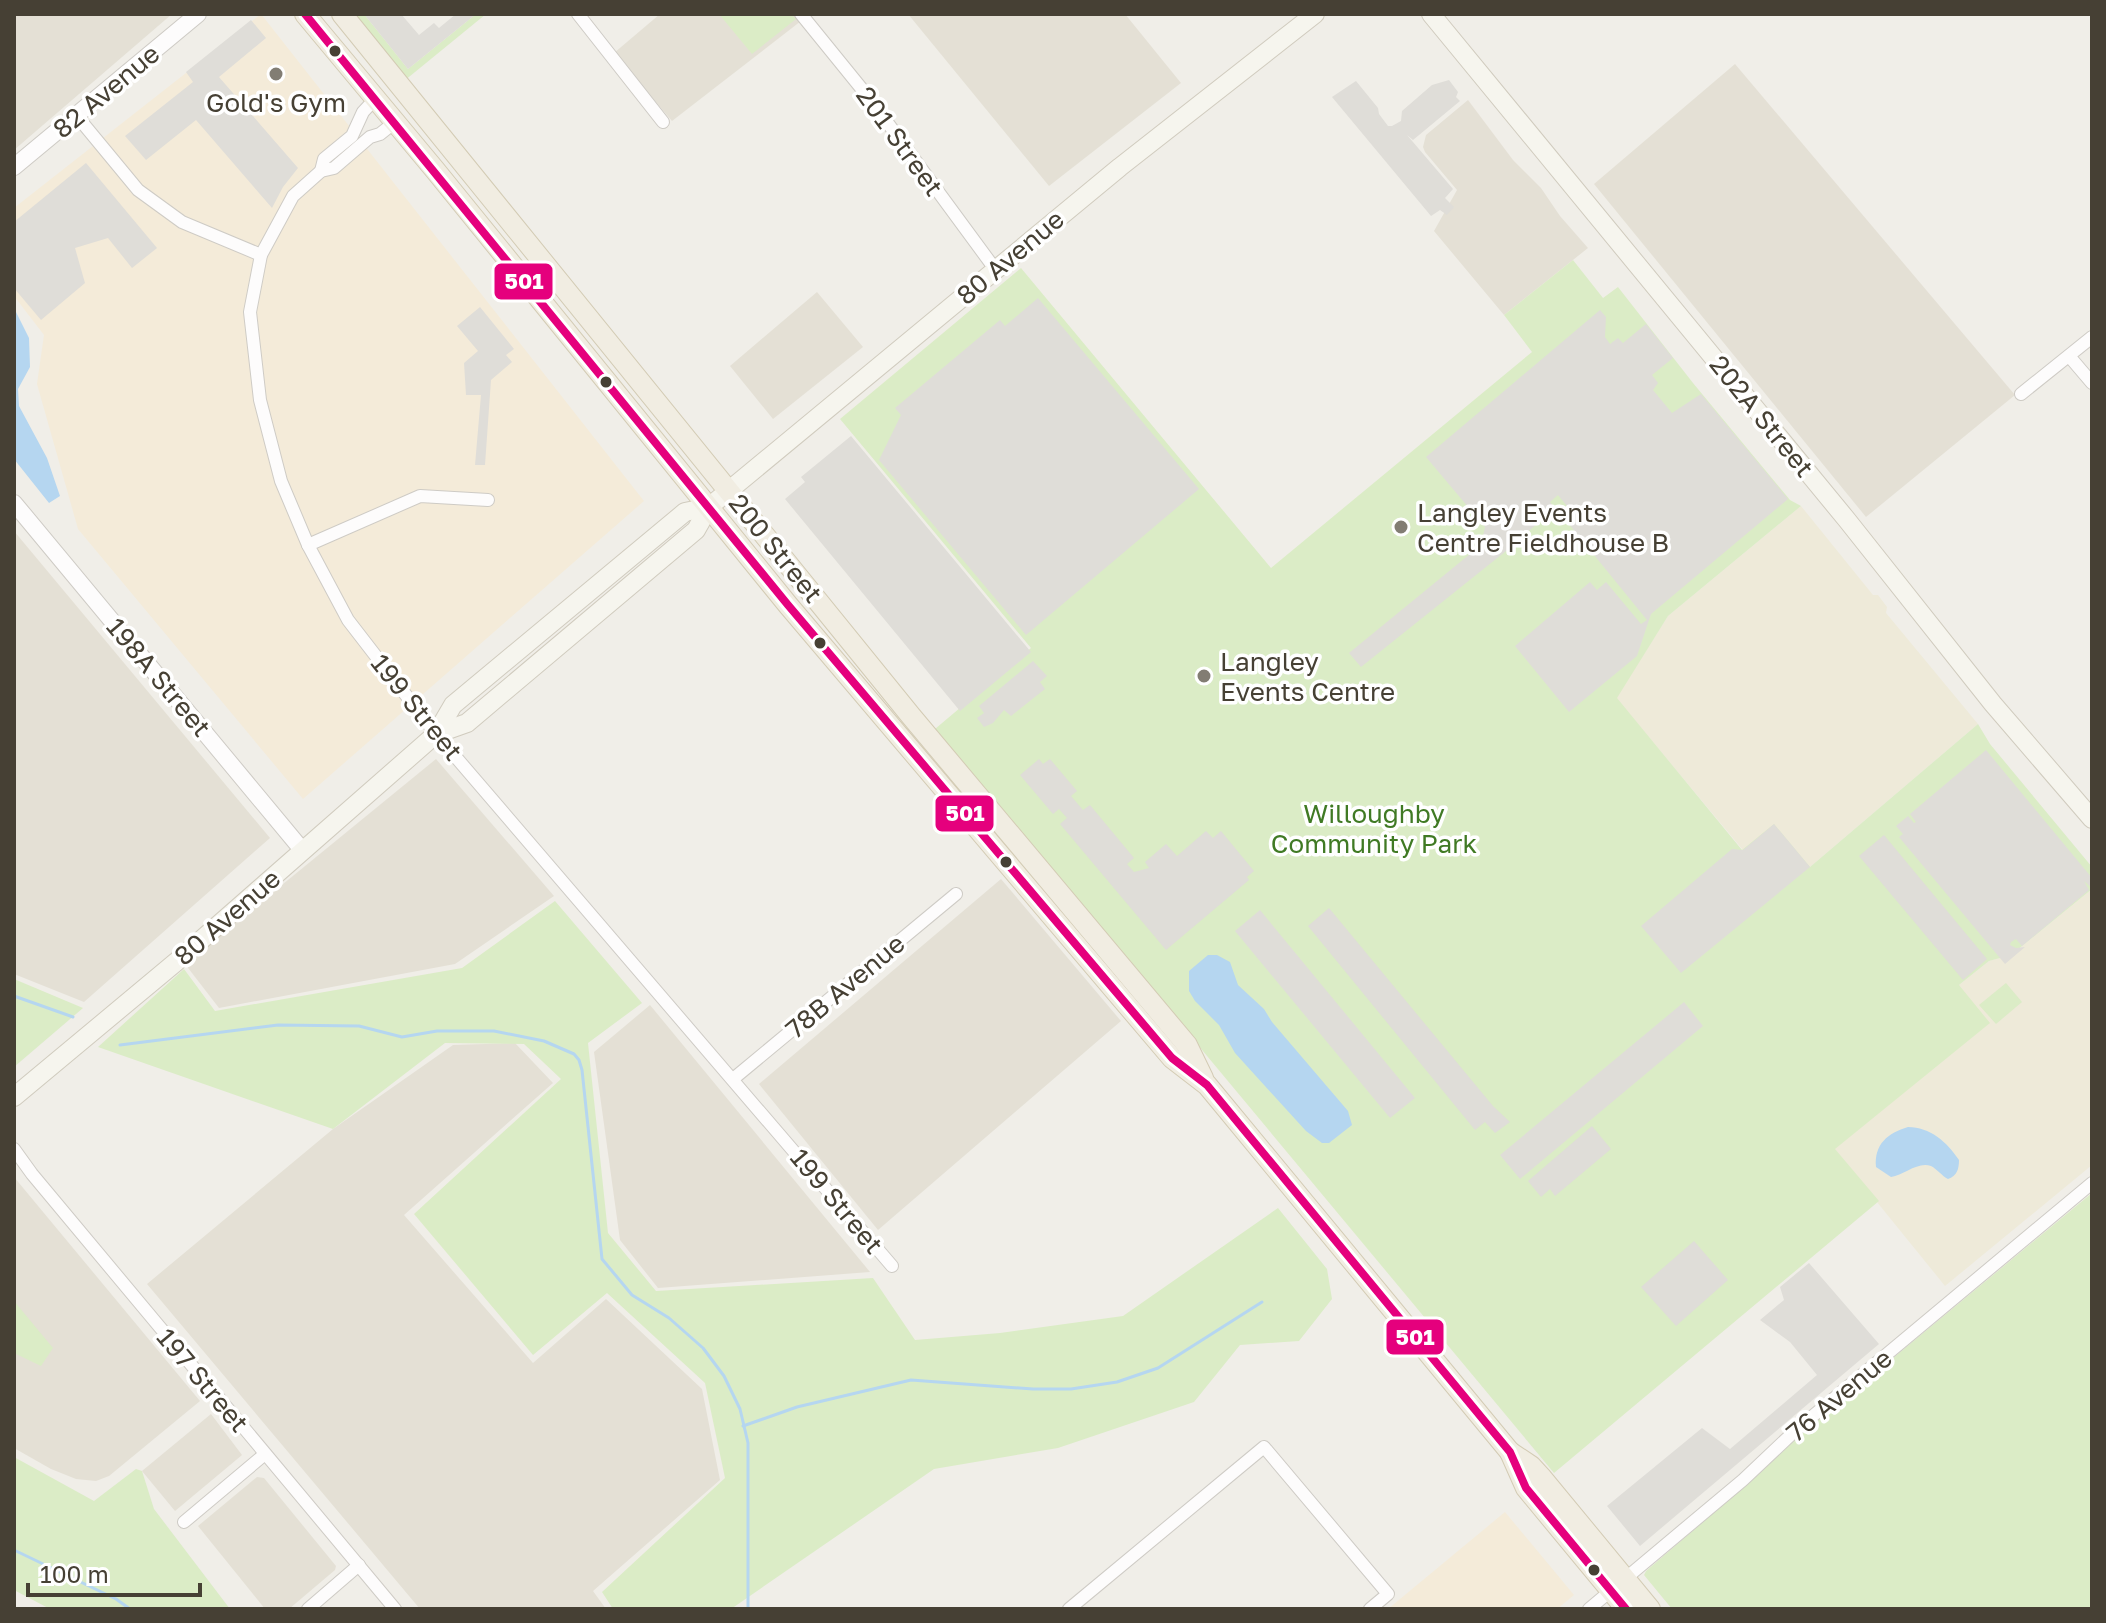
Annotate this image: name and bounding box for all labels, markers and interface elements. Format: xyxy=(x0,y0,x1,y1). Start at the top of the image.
street label: 82 Avenue xyxy=(47,38,165,144)
unlabelled marker xyxy=(327,43,343,59)
marker: Gold's Gym xyxy=(267,65,285,83)
street label: 201 Street xyxy=(850,80,950,202)
place label: Gold's Gym xyxy=(206,87,346,118)
street label: 80 Avenue xyxy=(950,203,1070,311)
line badge: 501 xyxy=(493,262,554,301)
text: 501 xyxy=(504,267,544,294)
street label: 202A Street xyxy=(1704,349,1820,483)
unlabelled marker xyxy=(598,374,614,390)
street label: 200 Street xyxy=(723,487,829,609)
place label: Langley Events Centre Fieldhouse B xyxy=(1417,497,1669,558)
marker: Langley Events Centre Fieldhouse B xyxy=(1392,518,1410,536)
street label: 198A Street xyxy=(100,611,218,743)
unlabelled marker xyxy=(812,635,828,651)
place label: Langley Events Centre xyxy=(1220,646,1395,707)
street label: 199 Street xyxy=(365,648,469,766)
marker: Langley Events Centre xyxy=(1195,667,1213,685)
line badge: 501 xyxy=(934,794,995,833)
park label: Willoughby Community Park xyxy=(1271,798,1477,859)
text: 501 xyxy=(945,799,985,826)
unlabelled marker xyxy=(998,854,1014,870)
street label: 80 Avenue xyxy=(168,863,286,971)
street label: 78B Avenue xyxy=(779,927,911,1045)
street label: 199 Street xyxy=(784,1142,890,1260)
line badge: 501 xyxy=(1385,1318,1445,1356)
street label: 197 Street xyxy=(151,1322,255,1438)
text: 501 xyxy=(1395,1323,1435,1350)
street label: 76 Avenue xyxy=(1780,1342,1898,1448)
scale bar xyxy=(28,1547,200,1597)
text: 100 m xyxy=(40,1559,109,1588)
unlabelled marker xyxy=(1586,1562,1602,1578)

